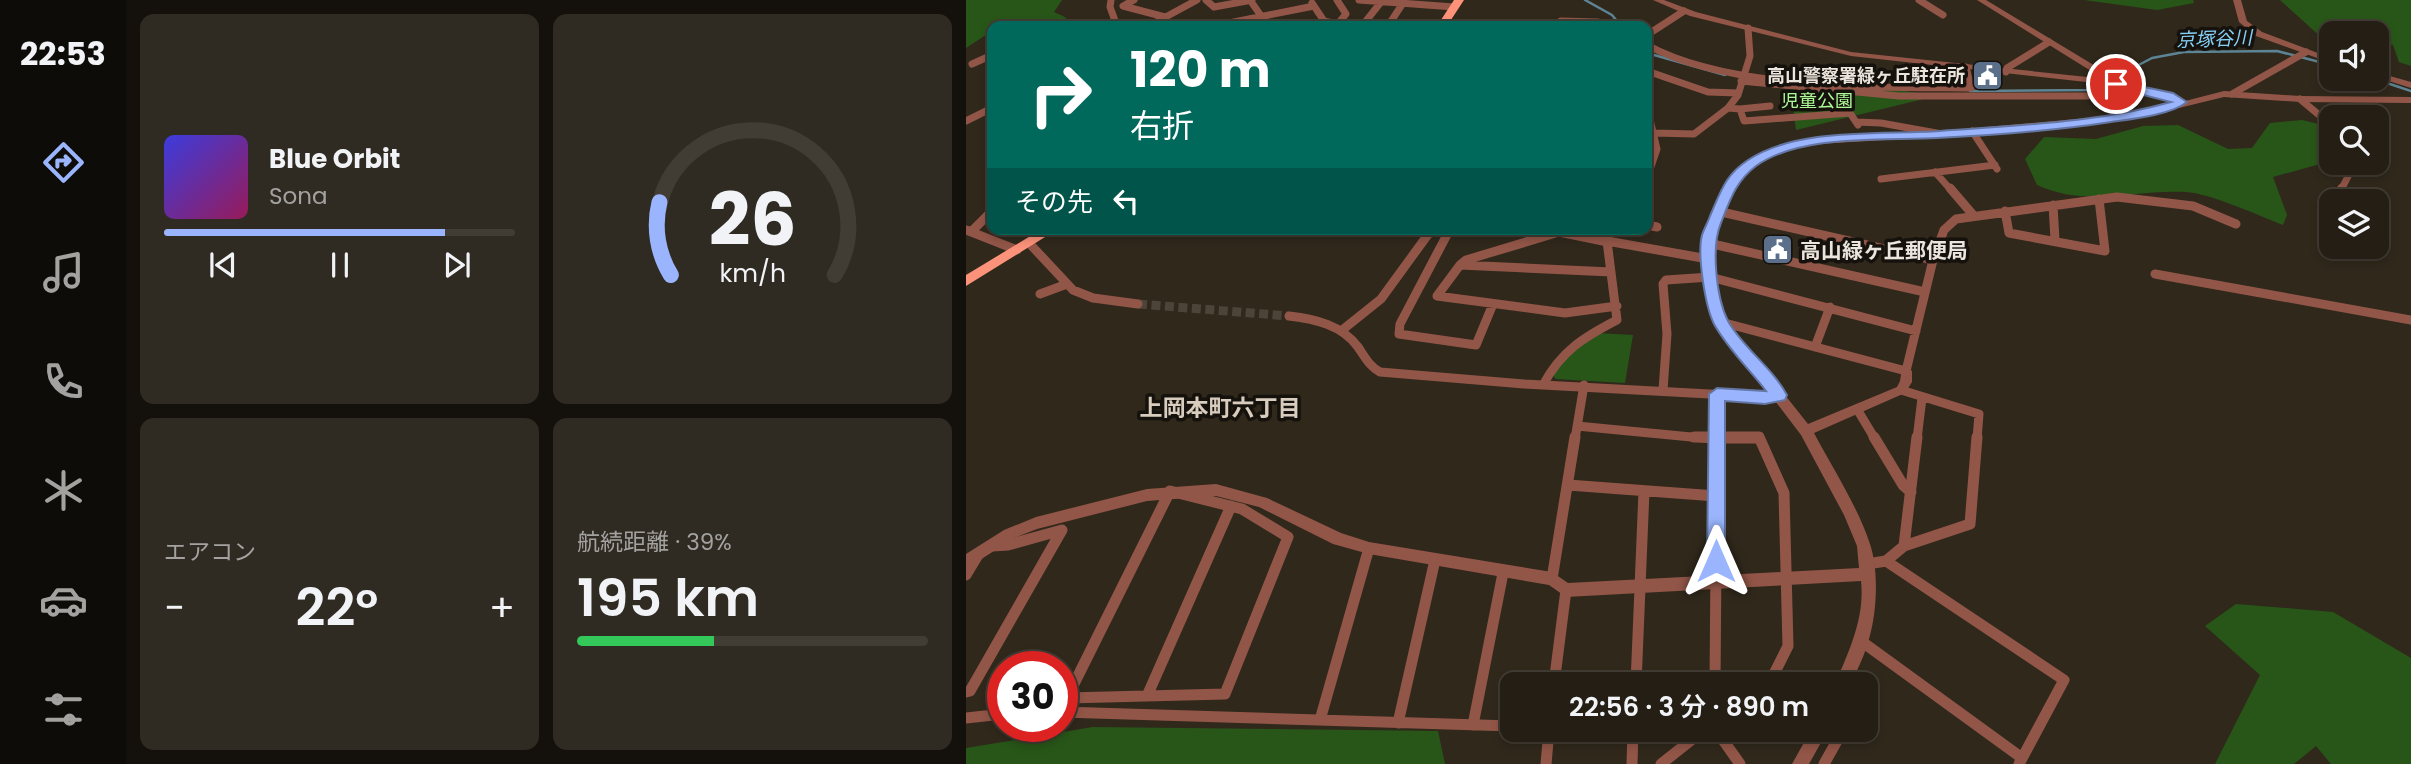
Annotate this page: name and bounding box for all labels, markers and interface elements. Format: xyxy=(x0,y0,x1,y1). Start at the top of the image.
map controls xyxy=(2319,21,2389,259)
button: sound xyxy=(2319,21,2389,91)
water label: 京塚谷川 xyxy=(2176,24,2254,54)
text: 22:53 xyxy=(20,31,106,76)
text: 120 m xyxy=(1130,36,1271,104)
icon: right xyxy=(1015,49,1106,140)
pin xyxy=(2086,54,2146,114)
public building icon: 高山警察署緑ヶ丘駐在所 xyxy=(1971,58,2005,92)
place label: 高山警察署緑ヶ丘駐在所 xyxy=(1767,63,1965,88)
icon: arrive xyxy=(2097,65,2135,103)
park label: 児童公園 xyxy=(1781,88,1853,113)
text: 右折 xyxy=(1130,103,1194,148)
button: search xyxy=(2319,105,2389,175)
icon: directions xyxy=(39,138,88,187)
text: Blue Orbit xyxy=(269,141,400,177)
text: 26 xyxy=(709,170,796,271)
text: Sona xyxy=(269,180,328,212)
icon: left xyxy=(1107,182,1145,220)
text: その先 xyxy=(1015,184,1093,220)
button: layers xyxy=(2319,189,2389,259)
public building icon: 高山緑ヶ丘郵便局 xyxy=(1760,233,1794,267)
place label: 高山緑ヶ丘郵便局 xyxy=(1800,236,1968,265)
icon: previous xyxy=(204,246,242,284)
icon: pause xyxy=(321,246,359,284)
icon: next xyxy=(438,246,476,284)
icon: music xyxy=(39,248,88,297)
text: km/h xyxy=(719,256,786,291)
icon: phone xyxy=(39,357,88,406)
district label: 上岡本町六丁目 xyxy=(1140,392,1301,424)
icon: climate xyxy=(39,466,88,515)
position arrow xyxy=(1679,524,1753,598)
text: 航続距離 · 39% xyxy=(577,526,732,558)
text: エアコン xyxy=(164,536,256,568)
text: 195 km xyxy=(577,561,759,634)
text: 22° xyxy=(296,571,378,644)
icon: car xyxy=(39,576,88,625)
text: − xyxy=(164,581,185,634)
text: + xyxy=(489,581,515,634)
speed limit sign: 30 xyxy=(987,651,1078,742)
icon: filters xyxy=(39,685,88,734)
text: 22:56 · 3 分 · 890 m xyxy=(1569,689,1809,725)

